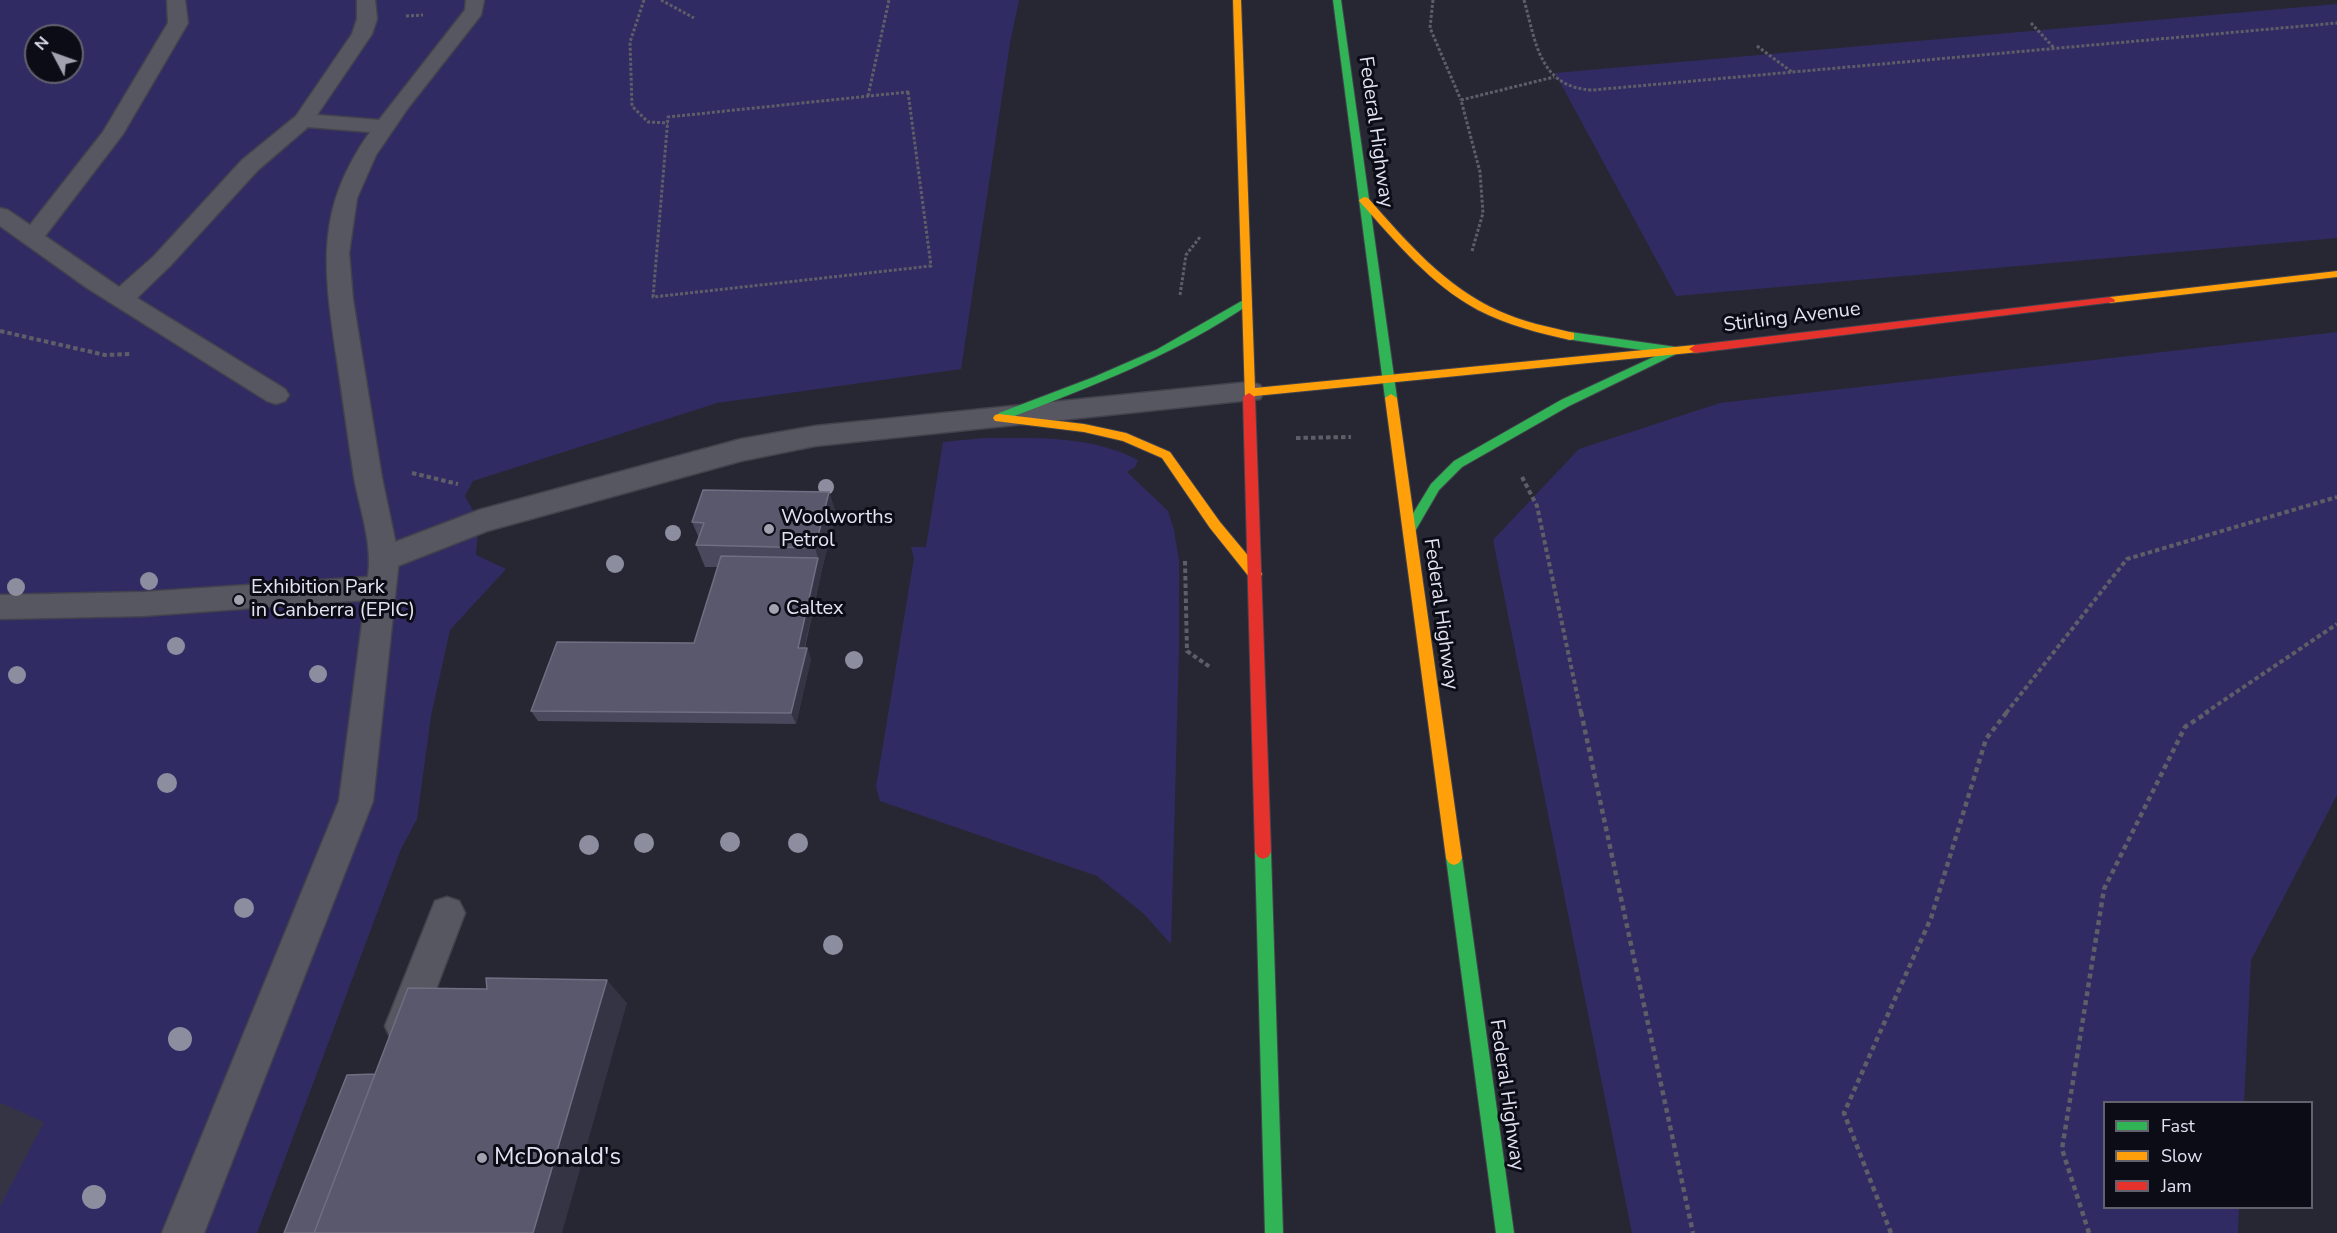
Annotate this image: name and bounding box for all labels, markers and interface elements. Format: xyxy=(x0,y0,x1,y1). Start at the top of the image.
north arrow xyxy=(24,24,84,84)
text: N xyxy=(30,32,54,55)
street label: Federal Highway xyxy=(1353,55,1397,209)
street label: Stirling Avenue xyxy=(1722,298,1862,338)
place label: Woolworths Petrol xyxy=(781,506,893,553)
marker: Woolworths Petrol xyxy=(762,522,776,536)
street label: Federal Highway xyxy=(1418,537,1462,691)
place label: Exhibition Park in Canberra (EPIC) xyxy=(251,576,415,623)
marker: Exhibition Park in Canberra (EPIC) xyxy=(232,593,246,607)
place label: Caltex xyxy=(786,597,843,621)
marker: Caltex xyxy=(767,602,781,616)
street label: Federal Highway xyxy=(1484,1018,1528,1172)
legend xyxy=(2103,1101,2313,1209)
text: Fast xyxy=(2161,1114,2195,1138)
place label: McDonald's xyxy=(494,1144,621,1172)
text: Slow xyxy=(2161,1144,2202,1168)
marker: McDonald's xyxy=(475,1151,489,1165)
text: Jam xyxy=(2161,1174,2192,1198)

